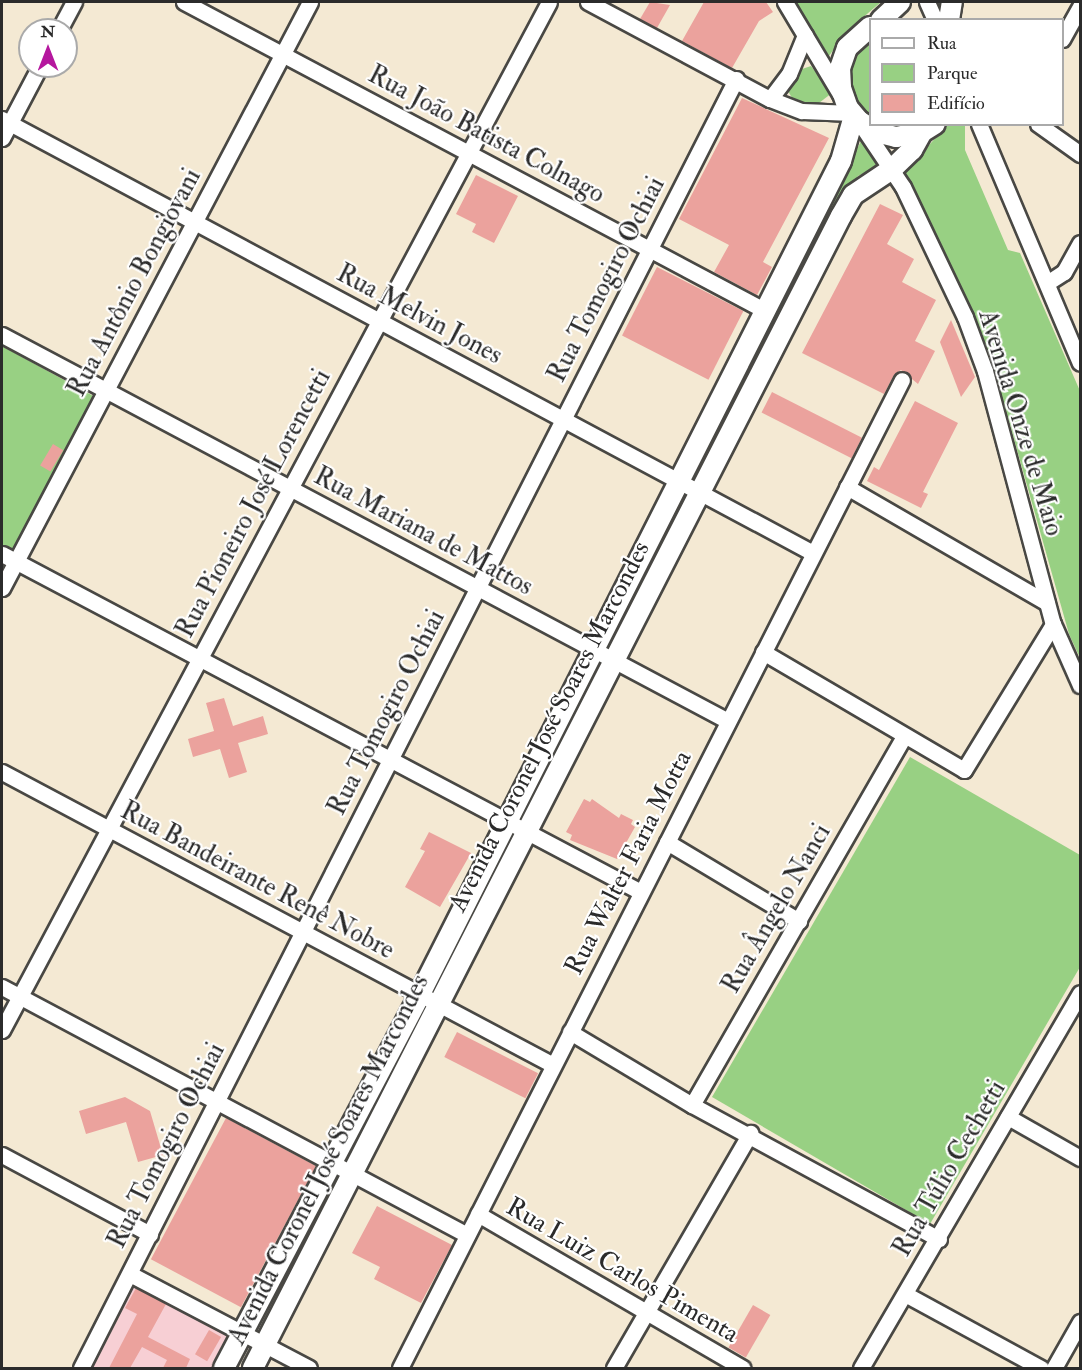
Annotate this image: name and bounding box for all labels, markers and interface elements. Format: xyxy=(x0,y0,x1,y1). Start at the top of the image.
north arrow xyxy=(18,18,78,78)
legend xyxy=(869,18,1064,126)
text: N xyxy=(41,22,55,42)
text: Rua xyxy=(927,32,956,55)
street label: Rua João Batista Colnago xyxy=(362,59,610,211)
text: Parque xyxy=(927,62,977,85)
text: Edifício xyxy=(927,92,985,115)
street label: Rua Antônio Bongiovani xyxy=(62,164,208,402)
street label: Rua Tomogiro Ochiai xyxy=(542,172,672,388)
street label: Rua Melvin Jones xyxy=(331,258,507,372)
street label: Avenida Onze de Maio xyxy=(971,306,1069,540)
street label: Rua Pioneiro José Lorencetti xyxy=(170,365,338,643)
street label: Rua Mariana de Mattos xyxy=(308,461,538,603)
street label: Avenida Coronel José Soares Marcondes xyxy=(443,537,657,917)
street label: Rua Tomogiro Ochiai xyxy=(322,605,452,821)
street label: Rua Walter Faria Motta xyxy=(559,746,699,980)
street label: Rua Bandeirante Renê Nobre xyxy=(115,796,399,966)
street label: Rua Ângelo Nanci xyxy=(716,819,838,999)
street label: Avenida Coronel José Soares Marcondes xyxy=(222,970,436,1350)
street label: Rua Tomogiro Ochiai xyxy=(102,1038,232,1254)
street label: Rua Túlio Cechetti xyxy=(887,1075,1013,1263)
street label: Rua Luiz Carlos Pimenta xyxy=(500,1192,744,1350)

